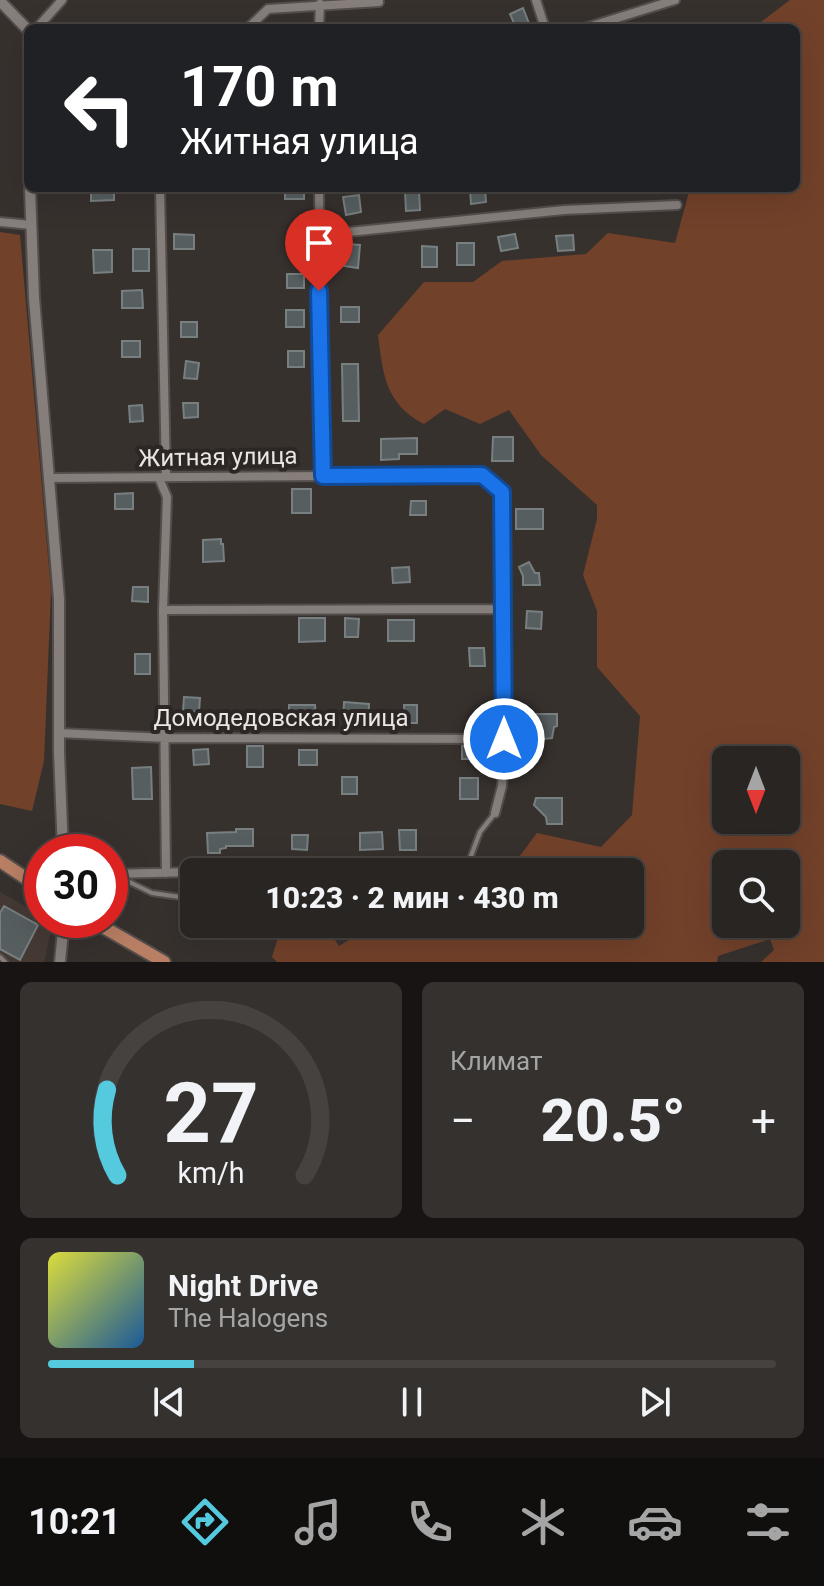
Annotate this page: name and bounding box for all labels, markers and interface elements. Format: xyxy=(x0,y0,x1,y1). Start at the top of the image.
text: 170 m xyxy=(180,54,339,120)
icon: left xyxy=(48,56,152,160)
text: Житная улица xyxy=(180,121,419,163)
pin xyxy=(285,209,353,291)
icon: arrive xyxy=(297,221,341,265)
street label: Житная улица xyxy=(138,442,298,472)
position arrow xyxy=(462,697,546,781)
street label: Домодедовская улица xyxy=(153,704,409,732)
north arrow xyxy=(712,746,800,834)
map controls xyxy=(712,746,800,938)
speed limit sign: 30 xyxy=(24,834,128,938)
button: search xyxy=(712,850,800,938)
text: 10:23 · 2 мин · 430 m xyxy=(265,880,559,915)
text: Климат xyxy=(450,1046,542,1076)
text: 27 xyxy=(163,1065,259,1162)
text: 20.5° xyxy=(541,1085,686,1156)
text: − xyxy=(450,1095,475,1147)
text: + xyxy=(751,1095,776,1147)
text: km/h xyxy=(177,1156,245,1190)
text: Night Drive xyxy=(168,1268,318,1303)
text: The Halogens xyxy=(168,1303,328,1333)
icon: previous xyxy=(147,1380,191,1424)
icon: pause xyxy=(390,1380,434,1424)
icon: next xyxy=(633,1380,677,1424)
icon: directions xyxy=(177,1494,233,1550)
icon: music xyxy=(290,1494,346,1550)
icon: phone xyxy=(402,1494,458,1550)
icon: climate xyxy=(515,1494,571,1550)
icon: car xyxy=(627,1494,683,1550)
icon: filters xyxy=(740,1494,796,1550)
text: 10:21 xyxy=(28,1501,121,1543)

